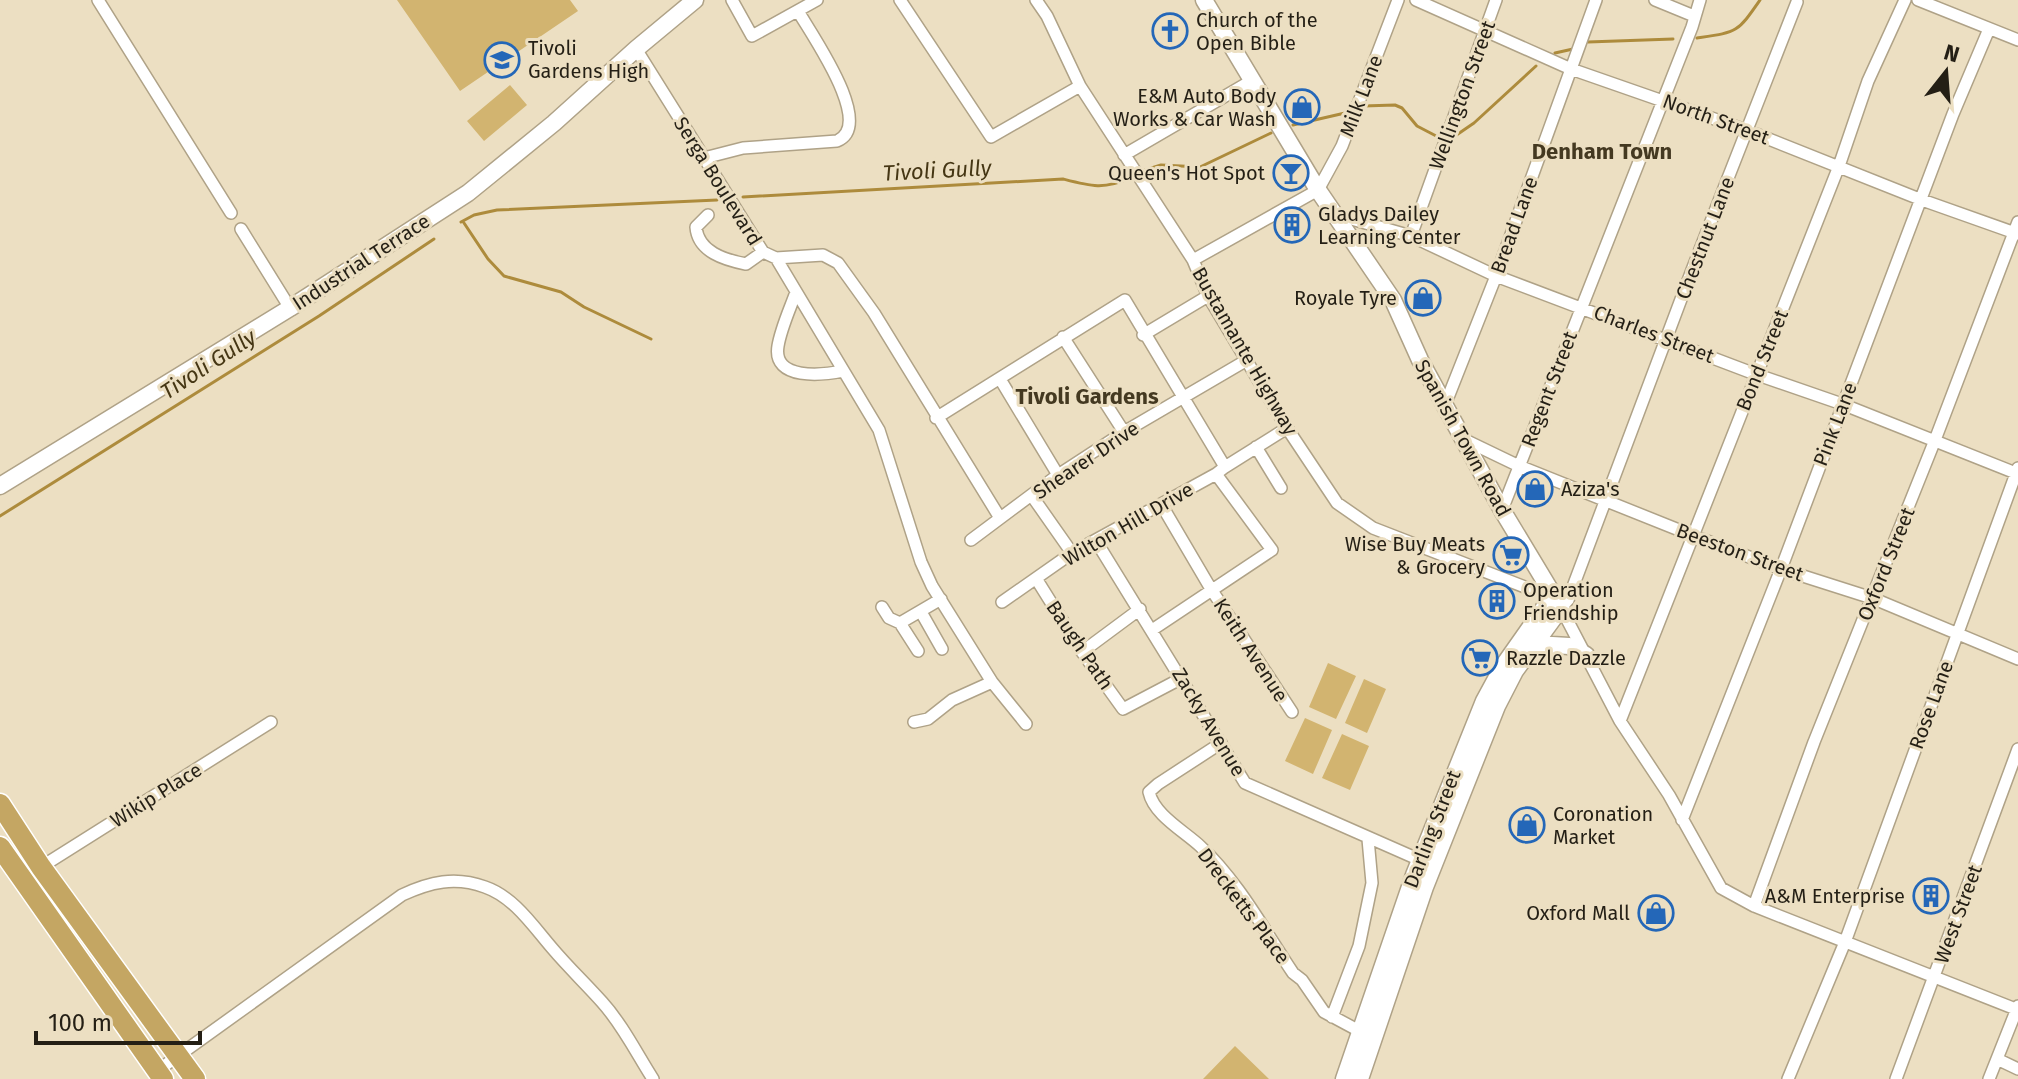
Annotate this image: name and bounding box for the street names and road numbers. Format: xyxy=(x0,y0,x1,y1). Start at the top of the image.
street label: Wellington Street xyxy=(1424,17,1500,173)
street label: Milk Lane xyxy=(1334,52,1388,140)
street label: North Street xyxy=(1659,89,1773,150)
street label: Serga Boulevard xyxy=(669,112,767,250)
street label: Bread Lane xyxy=(1485,173,1543,277)
street label: Chestnut Lane xyxy=(1671,173,1739,303)
street label: Industrial Terrace xyxy=(288,209,434,315)
street label: Bustamante Highway xyxy=(1187,263,1303,439)
street label: Charles Street xyxy=(1590,300,1718,368)
street label: Bond Street xyxy=(1731,305,1793,414)
street label: Regent Street xyxy=(1516,327,1582,450)
street label: Spanish Town Road xyxy=(1410,355,1516,521)
street label: Pink Lane xyxy=(1808,379,1862,469)
street label: Shearer Drive xyxy=(1029,416,1143,504)
street label: Wilton Hill Drive xyxy=(1058,477,1198,571)
street label: Oxford Street xyxy=(1852,503,1920,624)
street label: Beeston Street xyxy=(1673,518,1807,586)
street label: Keith Avenue xyxy=(1209,594,1293,706)
street label: Baugh Path xyxy=(1041,596,1119,694)
street label: Rose Lane xyxy=(1904,658,1958,752)
street label: Zacky Avenue xyxy=(1167,663,1251,781)
street label: Wikip Place xyxy=(106,757,206,833)
street label: Darling Street xyxy=(1398,766,1466,891)
street label: Drecketts Place xyxy=(1193,843,1295,969)
street label: West Street xyxy=(1929,861,1987,967)

